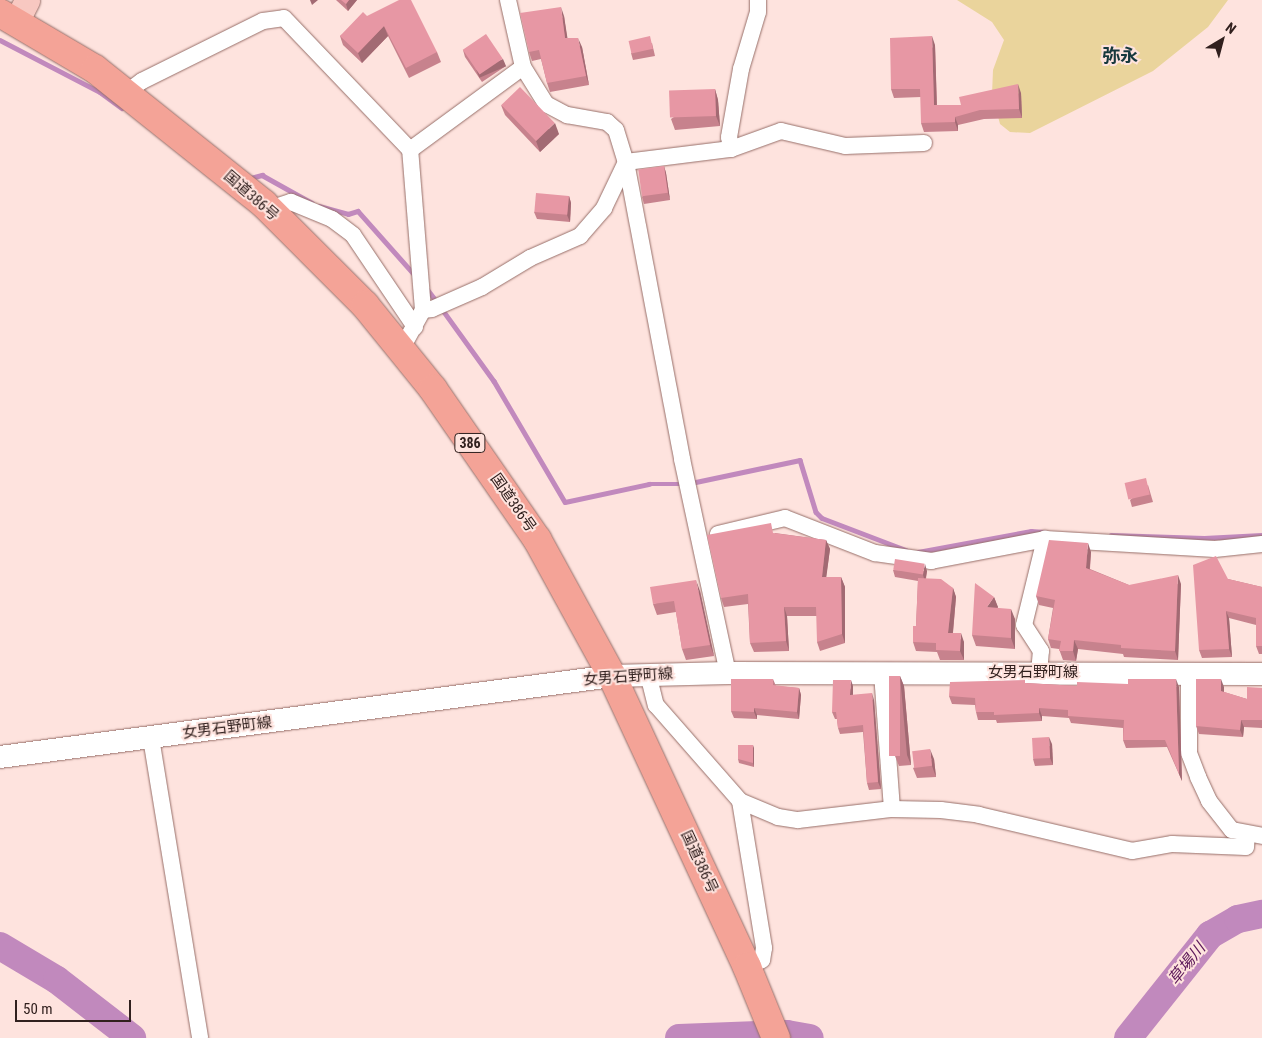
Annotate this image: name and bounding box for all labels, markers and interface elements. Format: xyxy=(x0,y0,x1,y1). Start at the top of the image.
north arrow xyxy=(1197,15,1247,65)
text: N xyxy=(1223,19,1239,37)
district label: 弥永 xyxy=(1102,45,1138,67)
street label: 国道386号 xyxy=(220,167,282,225)
road number: 386 xyxy=(454,432,486,454)
street label: 国道386号 xyxy=(486,470,540,536)
street label: 女男石野町線 xyxy=(988,664,1078,682)
street label: 女男石野町線 xyxy=(582,665,674,689)
street label: 女男石野町線 xyxy=(181,714,273,742)
street label: 国道386号 xyxy=(677,828,721,896)
water label: 草場川 xyxy=(1164,939,1210,989)
scale bar xyxy=(18,990,134,1022)
text: 50 m xyxy=(23,1000,53,1018)

